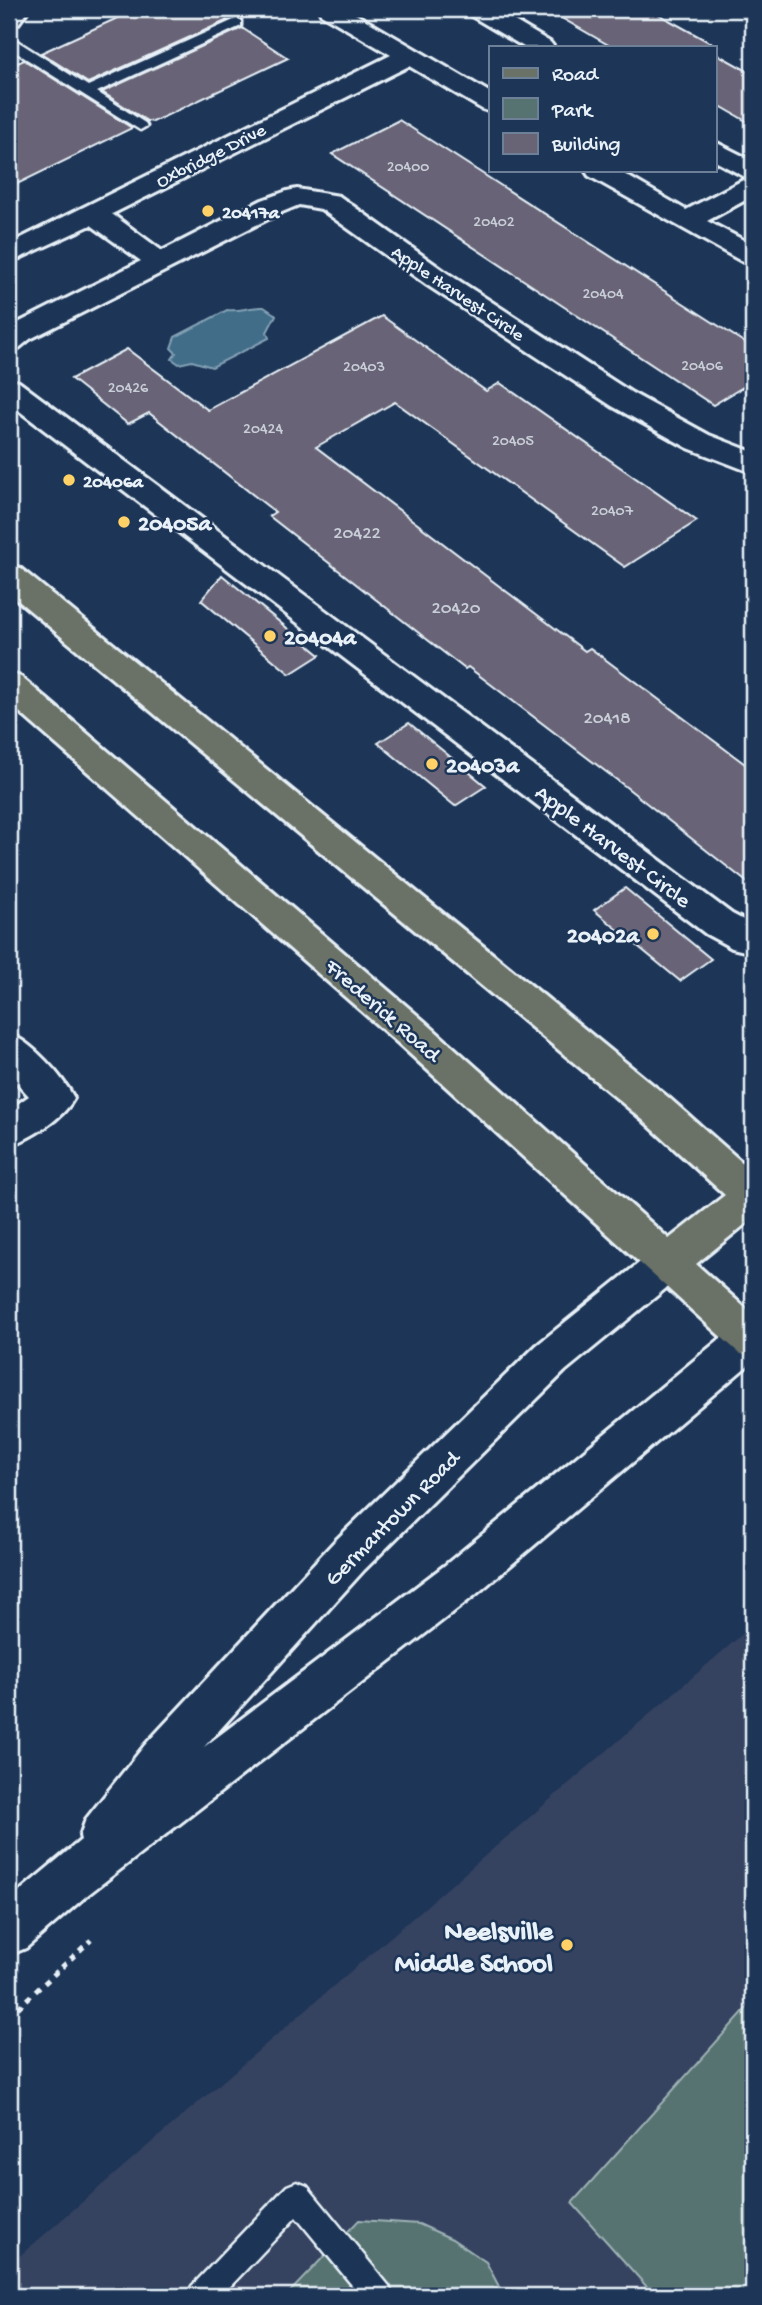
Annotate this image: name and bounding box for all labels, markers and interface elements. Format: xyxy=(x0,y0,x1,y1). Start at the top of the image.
legend xyxy=(489,46,716,172)
text: Road xyxy=(552,64,600,89)
text: Park xyxy=(551,100,595,125)
street label: Oxbridge Drive xyxy=(153,120,270,195)
text: Building xyxy=(551,134,621,159)
house number: 20400 xyxy=(387,159,429,178)
marker: 20417a xyxy=(200,203,216,219)
place label: 20417a xyxy=(222,203,281,226)
house number: 20402 xyxy=(473,214,515,233)
street label: Apple Harvest Circle xyxy=(386,242,528,348)
house number: 20404 xyxy=(582,286,624,305)
house number: 20406 xyxy=(681,358,724,377)
house number: 20403 xyxy=(343,359,385,378)
house number: 20426 xyxy=(108,380,149,399)
house number: 20424 xyxy=(243,421,283,440)
house number: 20405 xyxy=(492,433,534,452)
marker: 20406a xyxy=(61,472,77,488)
place label: 20406a xyxy=(83,472,145,495)
house number: 20407 xyxy=(591,503,634,522)
place label: 20405a xyxy=(138,512,212,539)
marker: 20405a xyxy=(116,514,132,530)
house number: 20422 xyxy=(333,523,381,546)
house number: 20420 xyxy=(431,598,481,621)
place label: 20404a xyxy=(284,626,357,653)
marker: 20404a xyxy=(262,628,278,644)
house number: 20418 xyxy=(583,708,631,731)
place label: 20403a xyxy=(446,754,520,781)
marker: 20403a xyxy=(424,756,440,772)
street label: Apple Harvest Circle xyxy=(529,780,696,916)
place label: 20402a xyxy=(567,924,640,951)
marker: 20402a xyxy=(645,926,661,942)
street label: Frederick Road xyxy=(318,954,446,1070)
street label: Germantown Road xyxy=(320,1445,468,1593)
place label: Neelsville Middle School xyxy=(395,1917,555,1982)
marker: Neelsville Middle School xyxy=(559,1937,575,1953)

